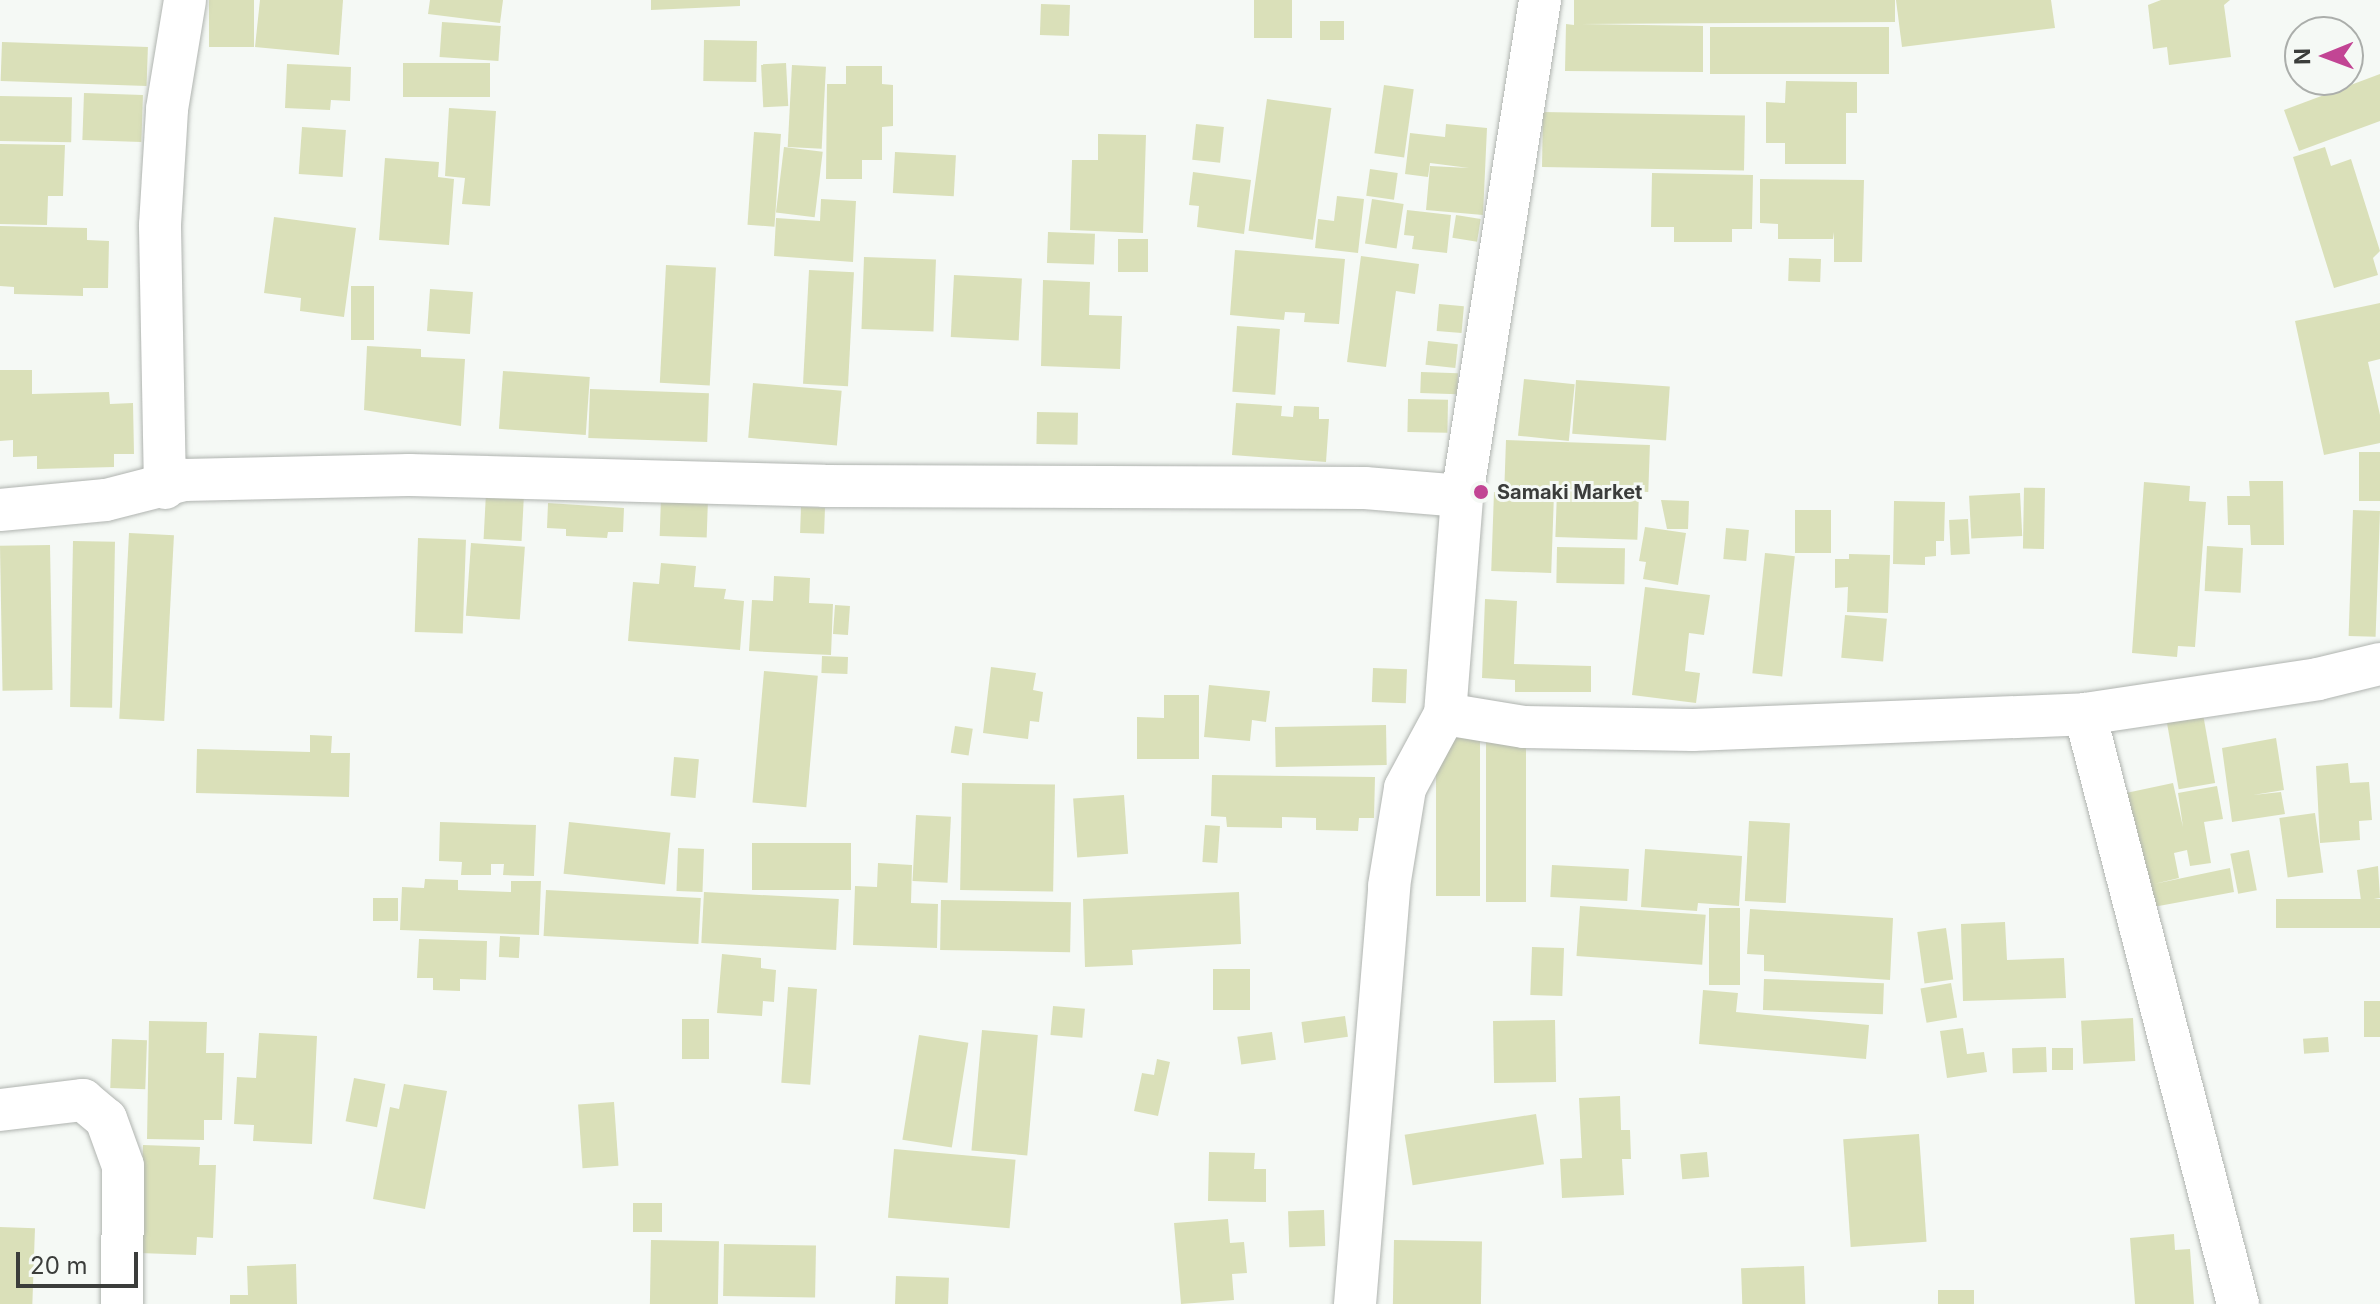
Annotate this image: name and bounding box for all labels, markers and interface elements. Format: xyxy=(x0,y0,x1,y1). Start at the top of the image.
north arrow xyxy=(2284,16,2364,96)
text: N xyxy=(2289,48,2315,65)
place label: Samaki Market xyxy=(1497,480,1642,504)
marker: Samaki Market xyxy=(1472,483,1490,501)
scale bar xyxy=(20,1236,142,1286)
text: 20 m xyxy=(30,1251,88,1280)

